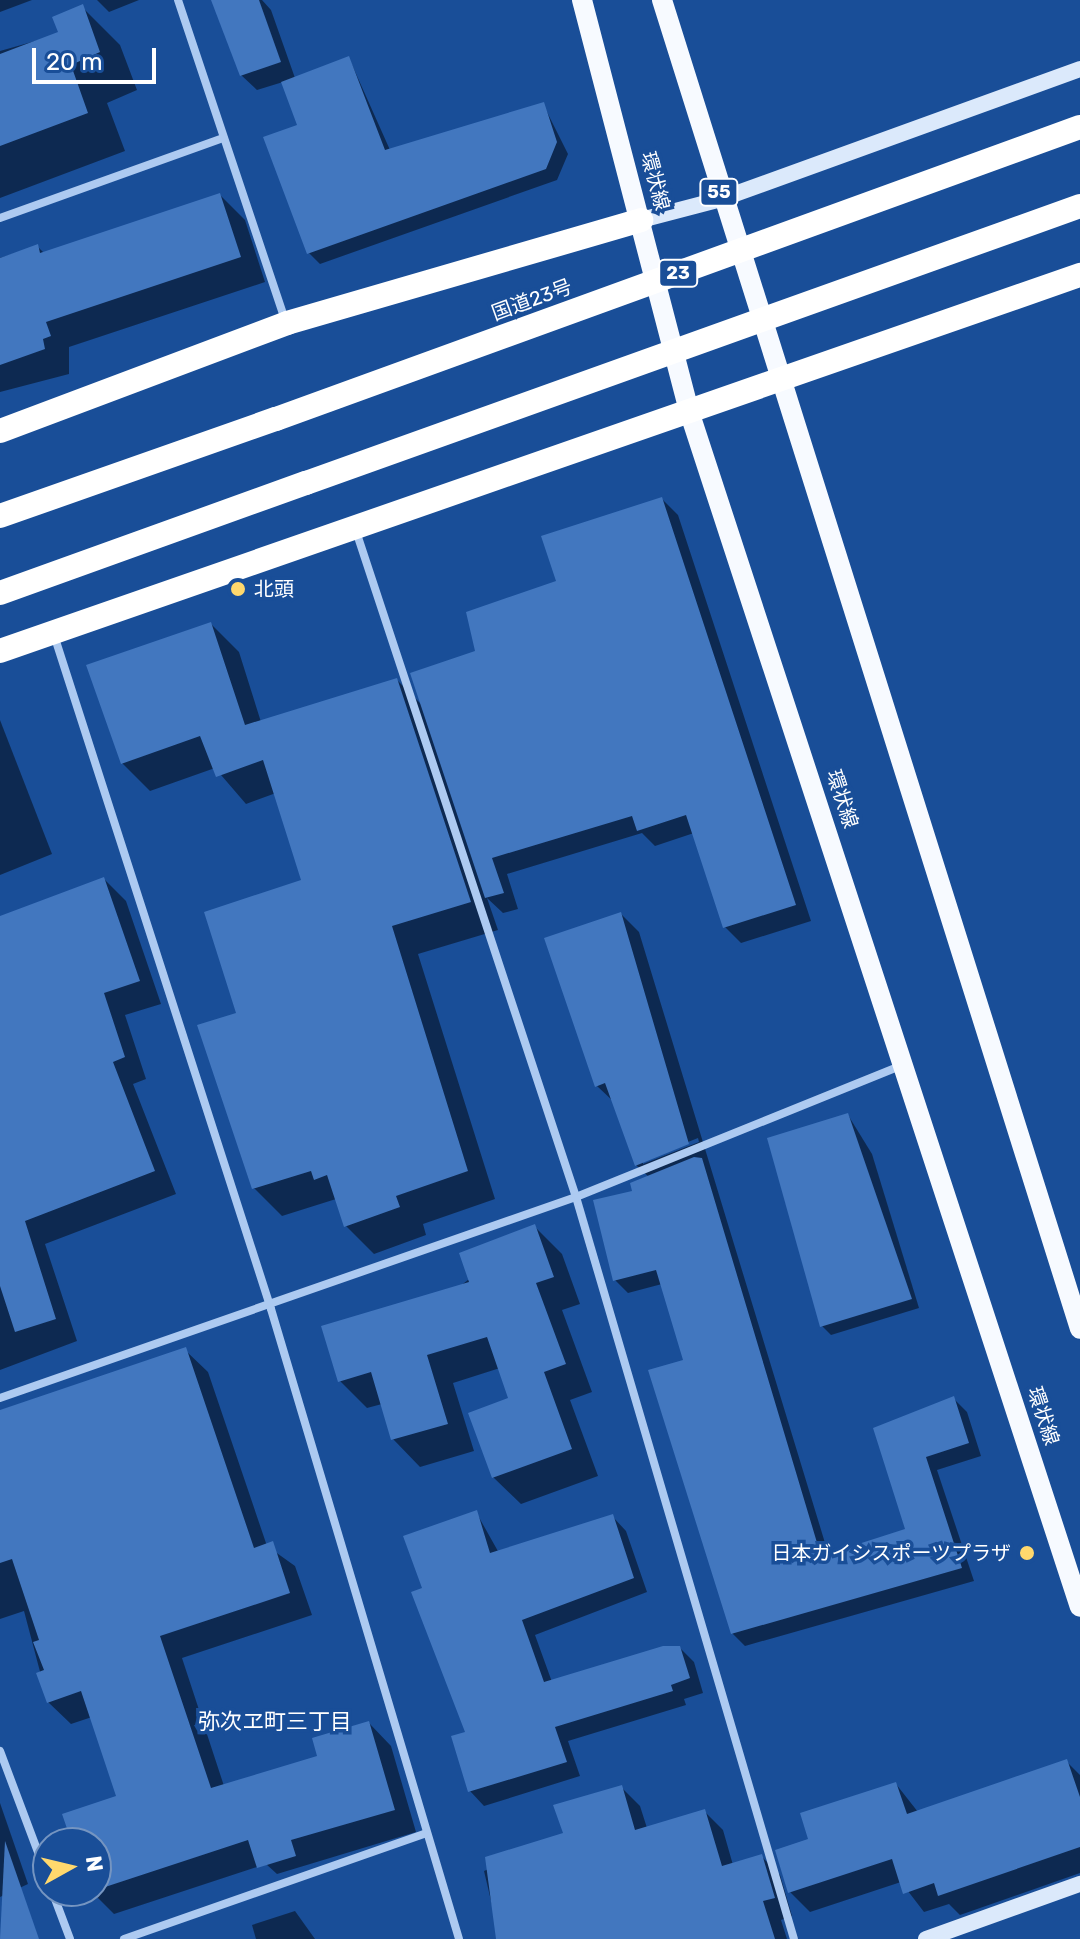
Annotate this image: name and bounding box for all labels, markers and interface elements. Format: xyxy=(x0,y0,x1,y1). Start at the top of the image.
scale bar xyxy=(36,32,160,82)
text: 20 m xyxy=(46,48,103,76)
street label: 環状線 xyxy=(636,149,674,213)
road number: 55 xyxy=(699,178,739,206)
road number: 23 xyxy=(658,259,698,287)
street label: 国道23号 xyxy=(489,274,575,326)
place label: 北頭 xyxy=(254,577,294,601)
marker: 北頭 xyxy=(229,580,247,598)
street label: 環状線 xyxy=(821,767,863,831)
street label: 環状線 xyxy=(1022,1384,1064,1448)
place label: 日本ガイシスポーツプラザ xyxy=(771,1541,1011,1565)
marker: 日本ガイシスポーツプラザ xyxy=(1018,1544,1036,1562)
district label: 弥次ヱ町三丁目 xyxy=(198,1709,352,1735)
north arrow xyxy=(32,1827,112,1907)
text: N xyxy=(80,1854,109,1874)

